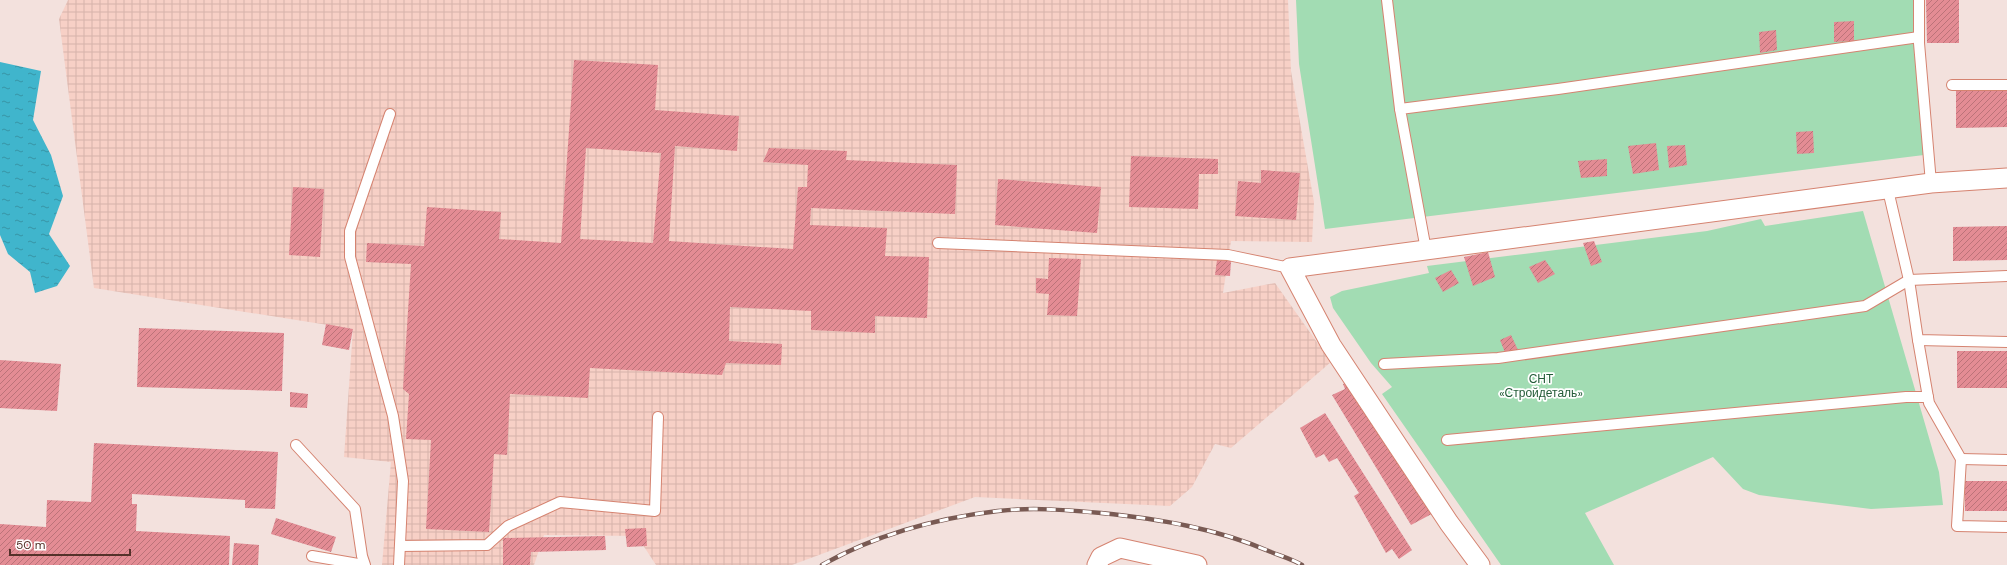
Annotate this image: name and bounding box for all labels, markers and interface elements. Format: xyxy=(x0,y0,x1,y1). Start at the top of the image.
park label: СНТ «Стройдеталь» xyxy=(1499,371,1583,401)
scale bar xyxy=(10,531,130,557)
text: 50 m xyxy=(16,537,45,553)

